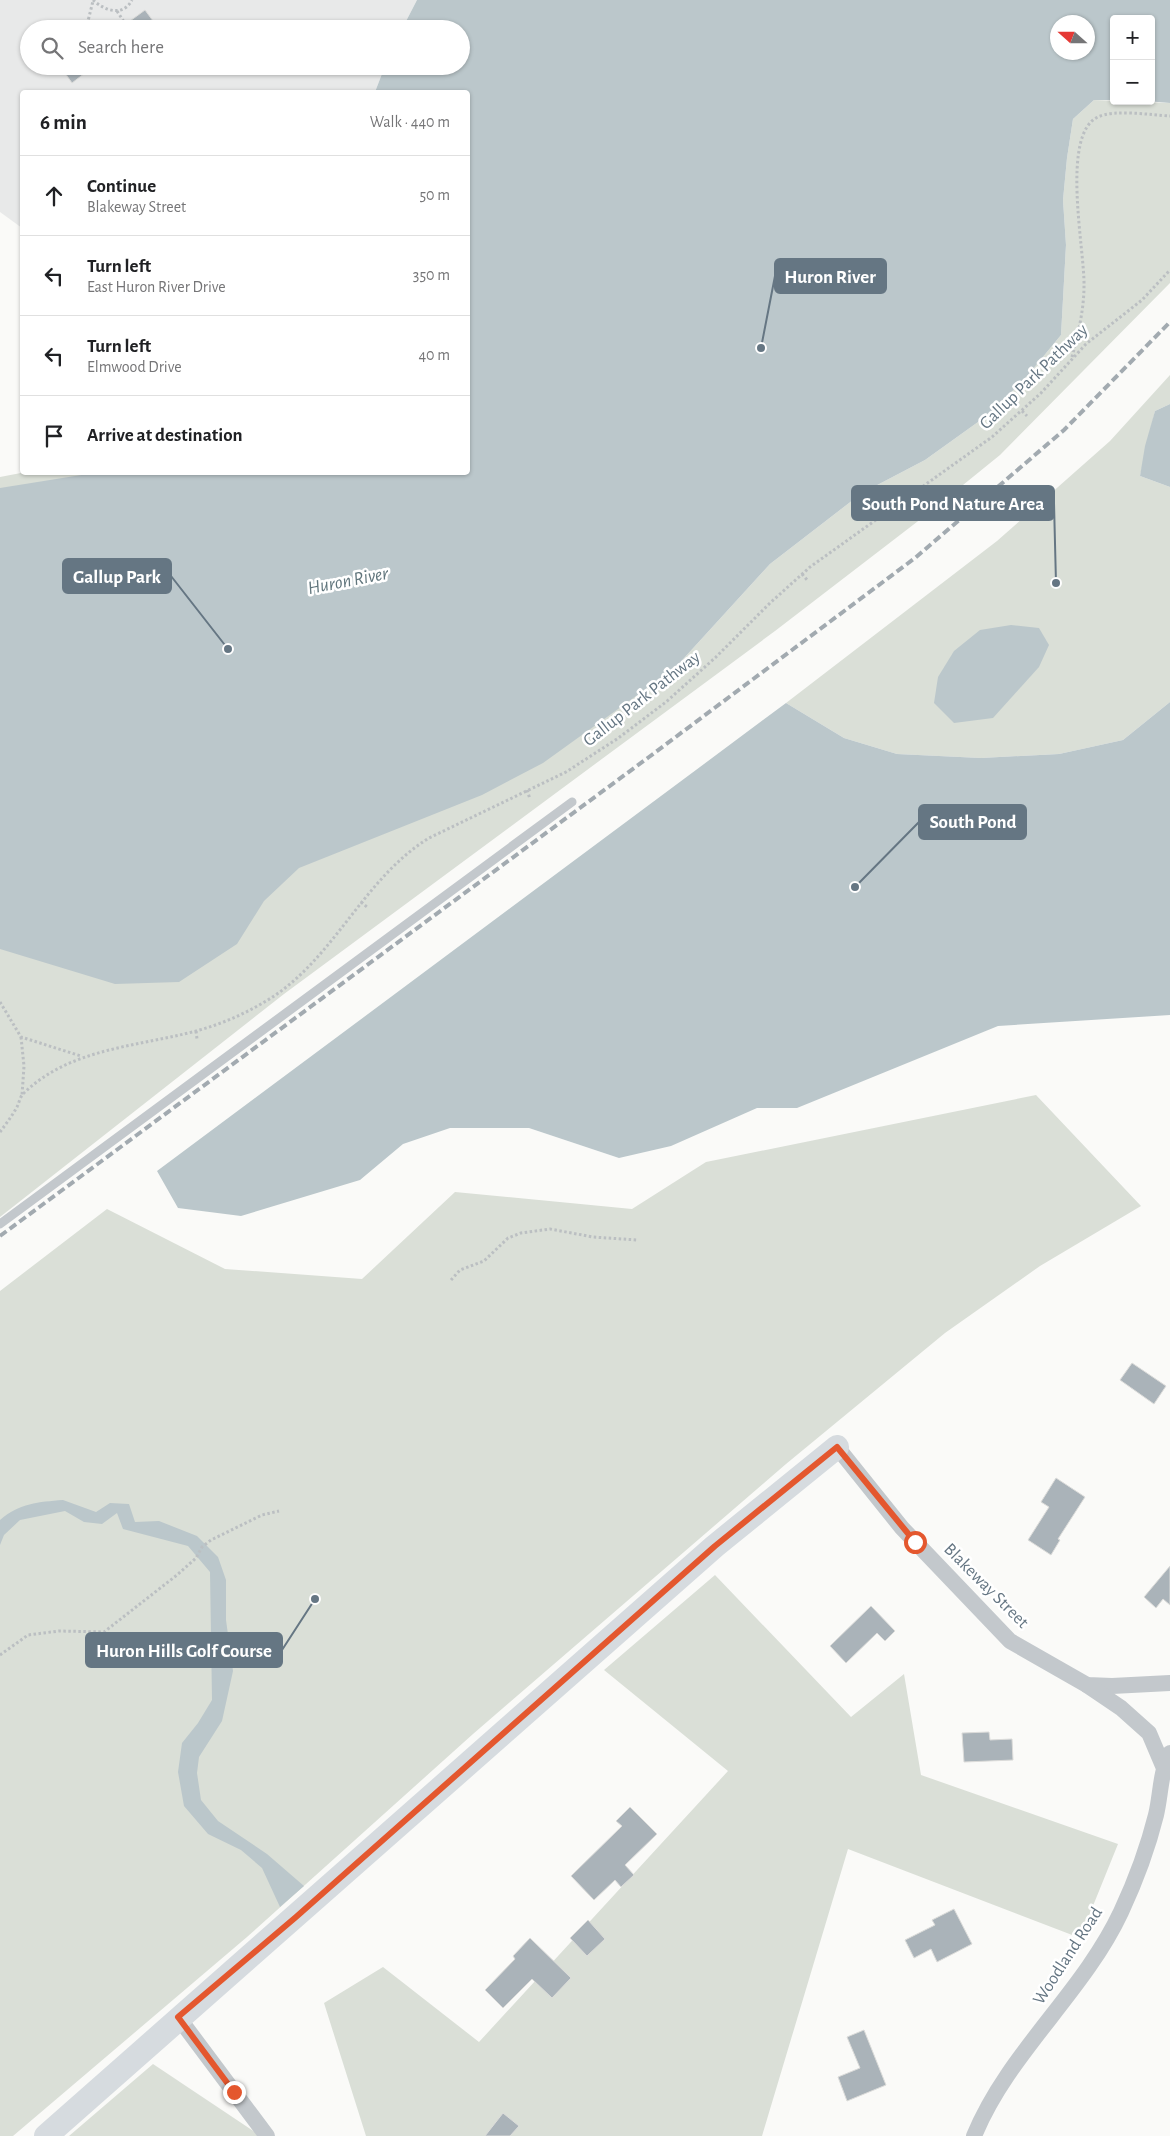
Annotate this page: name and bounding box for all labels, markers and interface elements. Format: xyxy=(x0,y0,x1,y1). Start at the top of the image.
north arrow xyxy=(1050,15,1095,60)
map controls xyxy=(1110,15,1155,105)
button: + xyxy=(1110,15,1155,60)
search box xyxy=(20,20,470,75)
icon: search xyxy=(38,34,66,62)
text: Search here xyxy=(78,38,164,57)
button: − xyxy=(1110,60,1155,105)
text: 6 min xyxy=(40,112,87,133)
text: Walk · 440 m xyxy=(370,114,450,130)
text: Continue xyxy=(87,177,156,196)
icon: ahead xyxy=(40,182,68,210)
text: 50 m xyxy=(419,187,450,203)
text: Blakeway Street xyxy=(87,199,186,215)
text: Turn left xyxy=(87,257,151,276)
callout: Huron River xyxy=(775,259,886,293)
icon: left xyxy=(40,262,68,290)
text: 350 m xyxy=(413,267,450,283)
text: Huron River xyxy=(784,268,876,287)
text: East Huron River Drive xyxy=(87,279,226,295)
street label: Gallup Park Pathway xyxy=(976,321,1092,433)
text: Turn left xyxy=(87,337,151,356)
icon: left xyxy=(40,342,68,370)
text: 40 m xyxy=(418,347,450,363)
text: Elmwood Drive xyxy=(87,359,182,375)
icon: arrive xyxy=(40,422,68,450)
text: Arrive at destination xyxy=(87,426,243,445)
callout: South Pond Nature Area xyxy=(852,486,1054,520)
text: South Pond Nature Area xyxy=(862,495,1044,514)
callout: Gallup Park xyxy=(63,559,171,593)
water label: Huron River xyxy=(306,564,391,598)
text: Gallup Park xyxy=(73,568,162,587)
street label: Gallup Park Pathway xyxy=(580,648,704,750)
callout: South Pond xyxy=(919,805,1026,839)
text: South Pond xyxy=(929,813,1017,832)
route start xyxy=(904,1531,927,1554)
street label: Blakeway Street xyxy=(940,1540,1032,1632)
callout: Huron Hills Golf Course xyxy=(86,1633,282,1667)
text: Huron Hills Golf Course xyxy=(96,1642,272,1661)
street label: Woodland Road xyxy=(1030,1904,1106,2008)
route end xyxy=(223,2081,246,2104)

